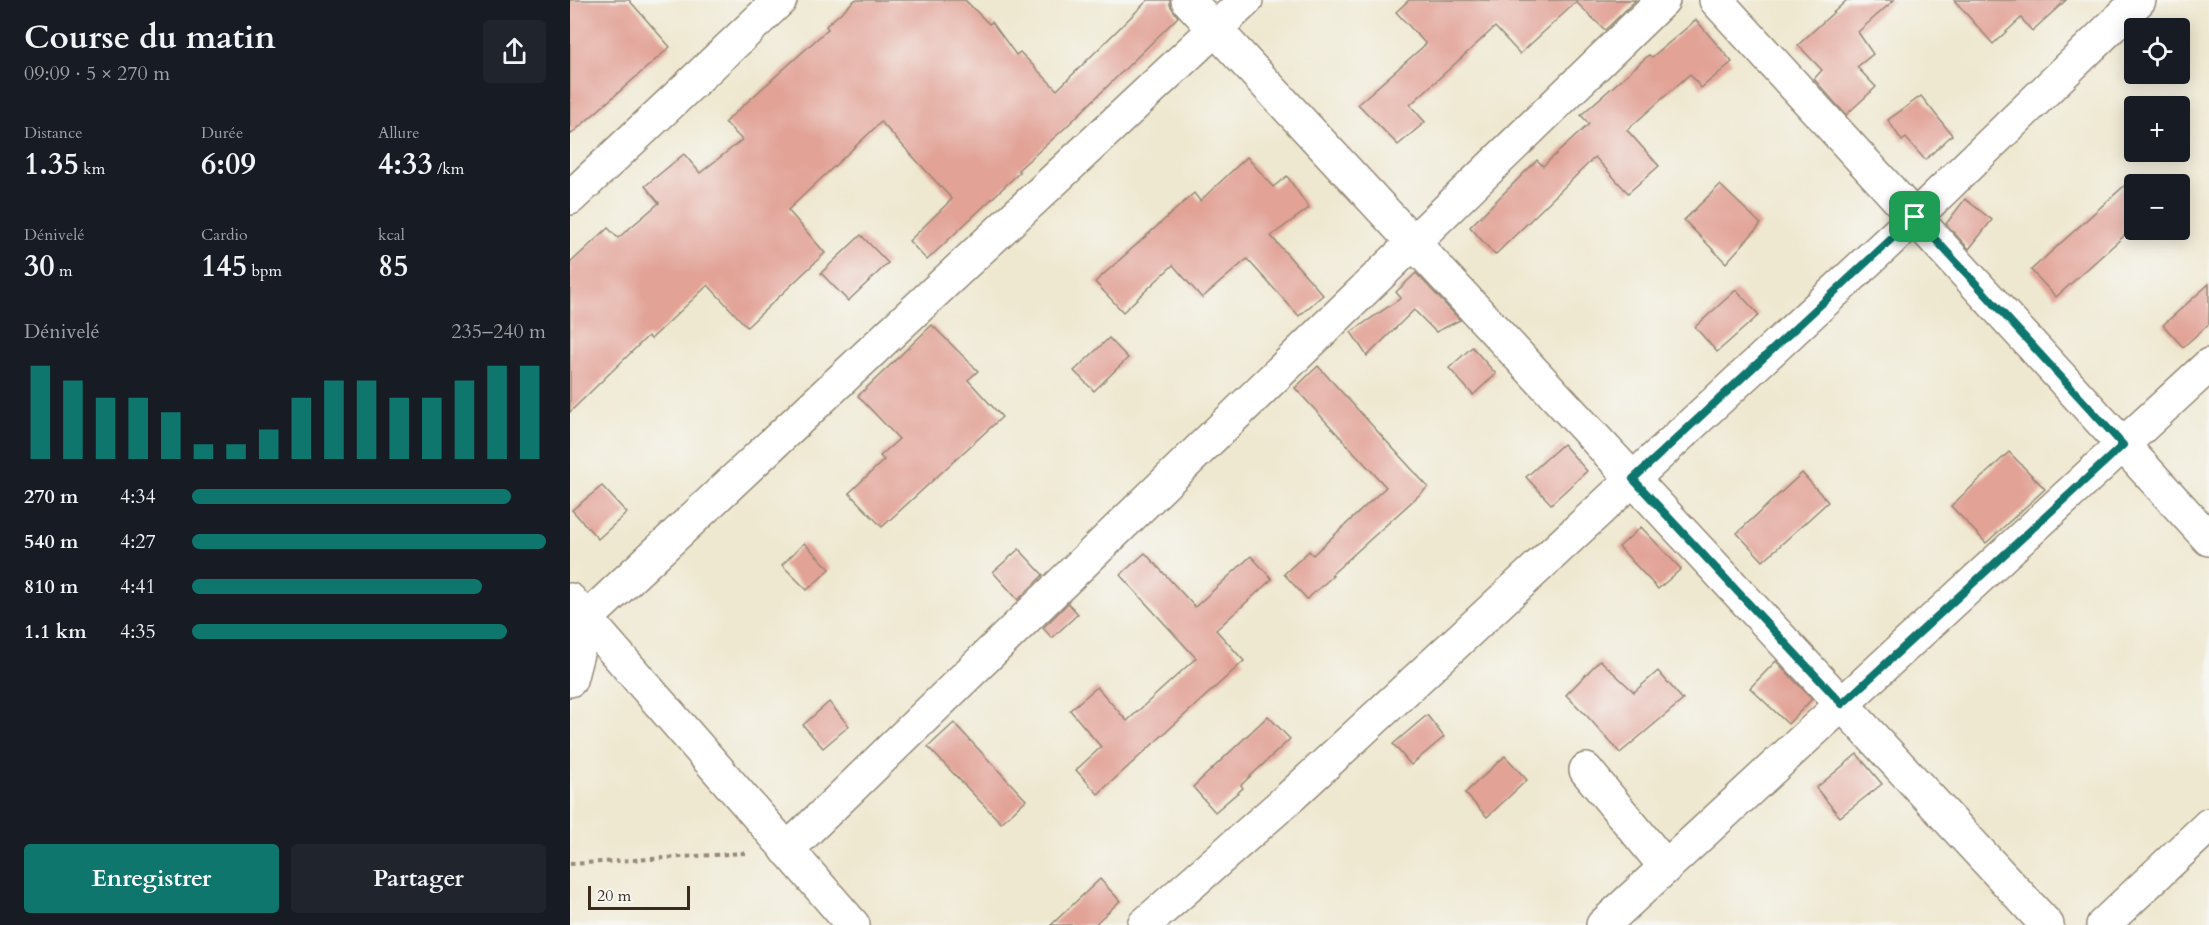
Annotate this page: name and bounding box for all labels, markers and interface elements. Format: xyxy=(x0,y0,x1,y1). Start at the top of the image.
text: Course du matin xyxy=(24,15,276,60)
map controls xyxy=(2124,18,2190,240)
button: locate xyxy=(2124,18,2190,84)
button: share xyxy=(483,20,546,83)
text: 09:09 · 5 × 270 m xyxy=(24,60,170,87)
button: + xyxy=(2124,96,2190,162)
text: Distance xyxy=(24,122,82,144)
text: Durée xyxy=(201,122,243,144)
text: Allure xyxy=(378,122,419,144)
text: 1.35 xyxy=(24,144,79,185)
text: 6:09 xyxy=(201,144,256,185)
text: 4:33 xyxy=(378,144,433,185)
text: km xyxy=(79,158,105,180)
text: /km xyxy=(433,158,464,180)
button: − xyxy=(2124,174,2190,240)
pin xyxy=(1889,191,1940,242)
icon: arrive xyxy=(1898,200,1931,233)
text: Dénivelé xyxy=(24,224,85,246)
text: Cardio xyxy=(201,224,248,246)
text: kcal xyxy=(378,224,405,246)
text: 30 xyxy=(24,246,55,287)
text: 145 xyxy=(201,246,247,287)
text: 85 xyxy=(378,246,409,287)
text: m xyxy=(55,260,73,282)
text: bpm xyxy=(247,260,282,282)
text: Dénivelé xyxy=(24,318,100,345)
text: 235–240 m xyxy=(451,318,546,345)
text: 270 m xyxy=(24,483,79,510)
text: 4:34 xyxy=(120,483,156,510)
text: 540 m xyxy=(24,528,79,555)
text: 4:27 xyxy=(120,528,156,555)
text: 810 m xyxy=(24,573,79,600)
text: 4:41 xyxy=(120,573,156,600)
text: 1.1 km xyxy=(24,618,87,645)
text: 4:35 xyxy=(120,618,156,645)
button: Enregistrer xyxy=(24,844,279,913)
button: Partager xyxy=(291,844,546,913)
scale bar xyxy=(588,883,690,910)
text: 20 m xyxy=(597,885,631,907)

